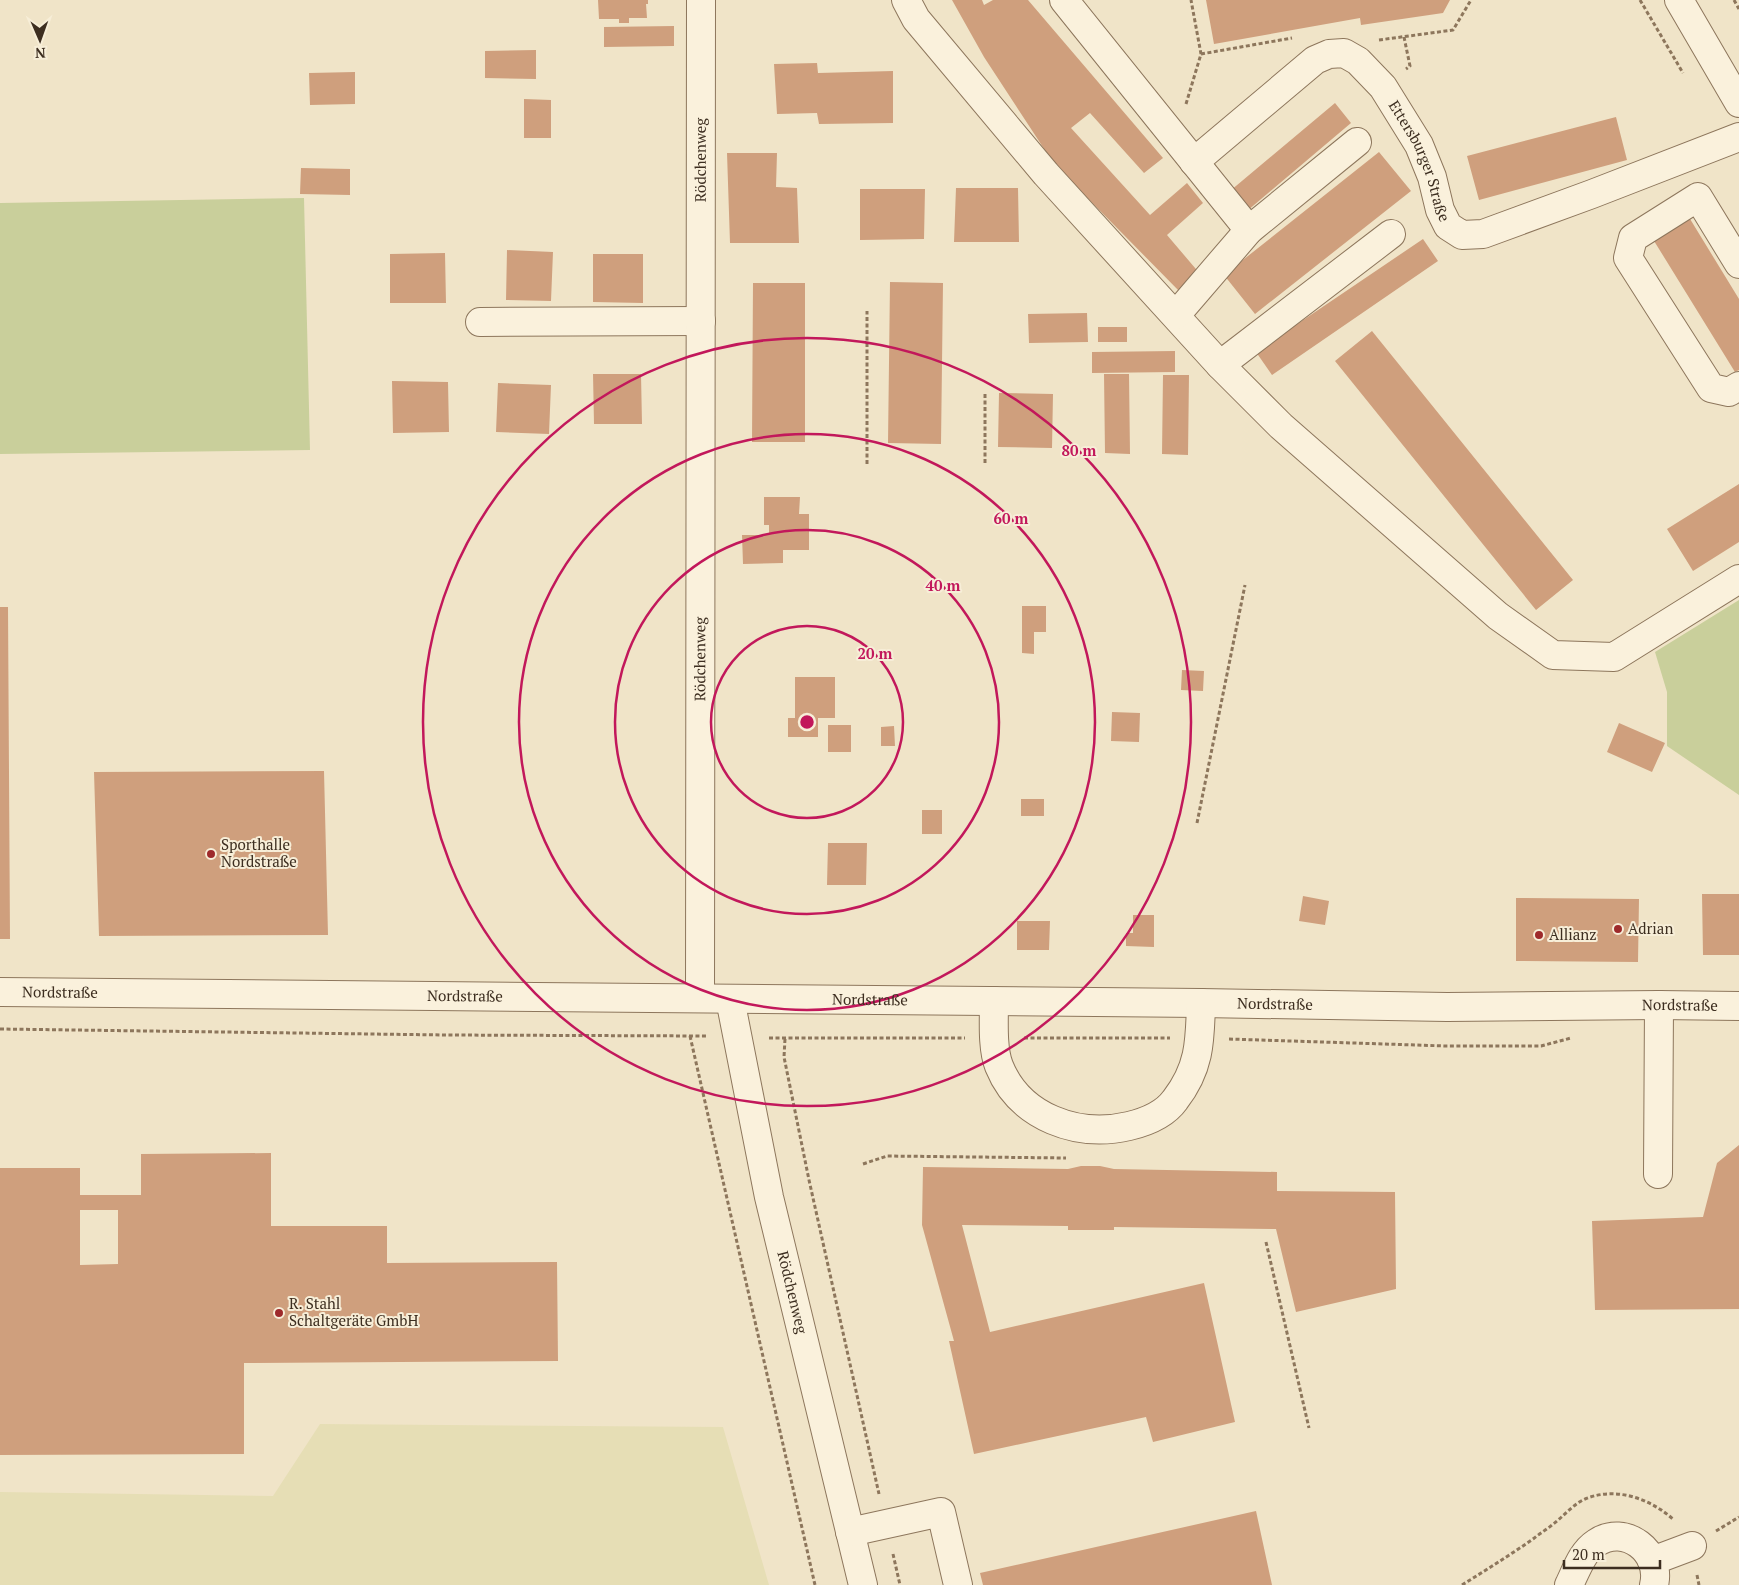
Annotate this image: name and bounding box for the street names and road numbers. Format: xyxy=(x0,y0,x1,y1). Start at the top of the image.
street label: Ettersburger Straße xyxy=(1385,96,1455,225)
street label: Rödchenweg xyxy=(690,117,710,202)
street label: Rödchenweg xyxy=(689,616,709,701)
street label: Nordstraße xyxy=(22,981,98,1002)
street label: Nordstraße xyxy=(427,985,503,1006)
street label: Nordstraße xyxy=(832,989,908,1009)
street label: Nordstraße xyxy=(1237,993,1313,1014)
street label: Nordstraße xyxy=(1642,994,1718,1015)
street label: Rödchenweg xyxy=(773,1249,813,1337)

